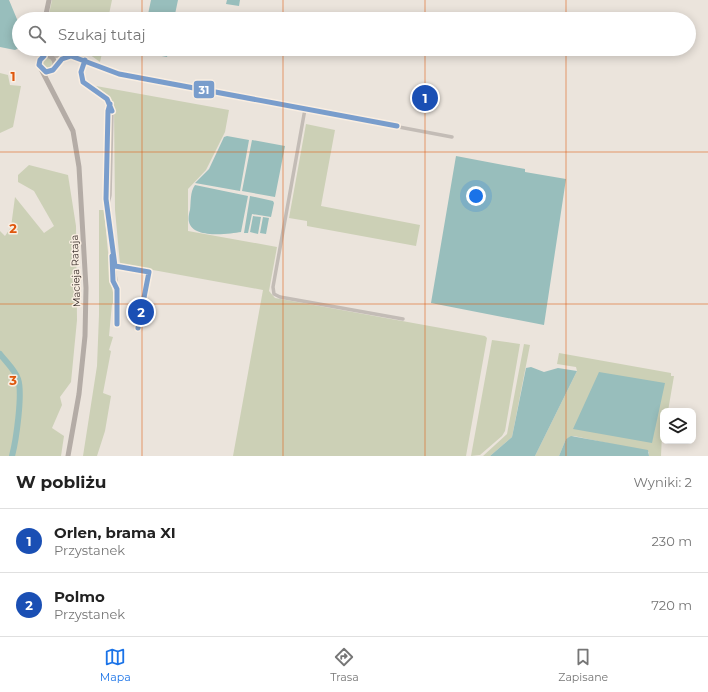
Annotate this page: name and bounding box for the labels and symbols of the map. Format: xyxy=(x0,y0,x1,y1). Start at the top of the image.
text: 1 xyxy=(10,68,16,84)
line badge: 31 xyxy=(193,80,215,99)
text: 31 xyxy=(198,83,209,97)
pin: 1 xyxy=(412,83,438,113)
your location xyxy=(466,186,486,206)
text: 2 xyxy=(9,220,17,236)
street label: Macieja Rataja xyxy=(68,235,83,307)
pin: 2 xyxy=(128,297,154,327)
text: 3 xyxy=(8,372,17,388)

